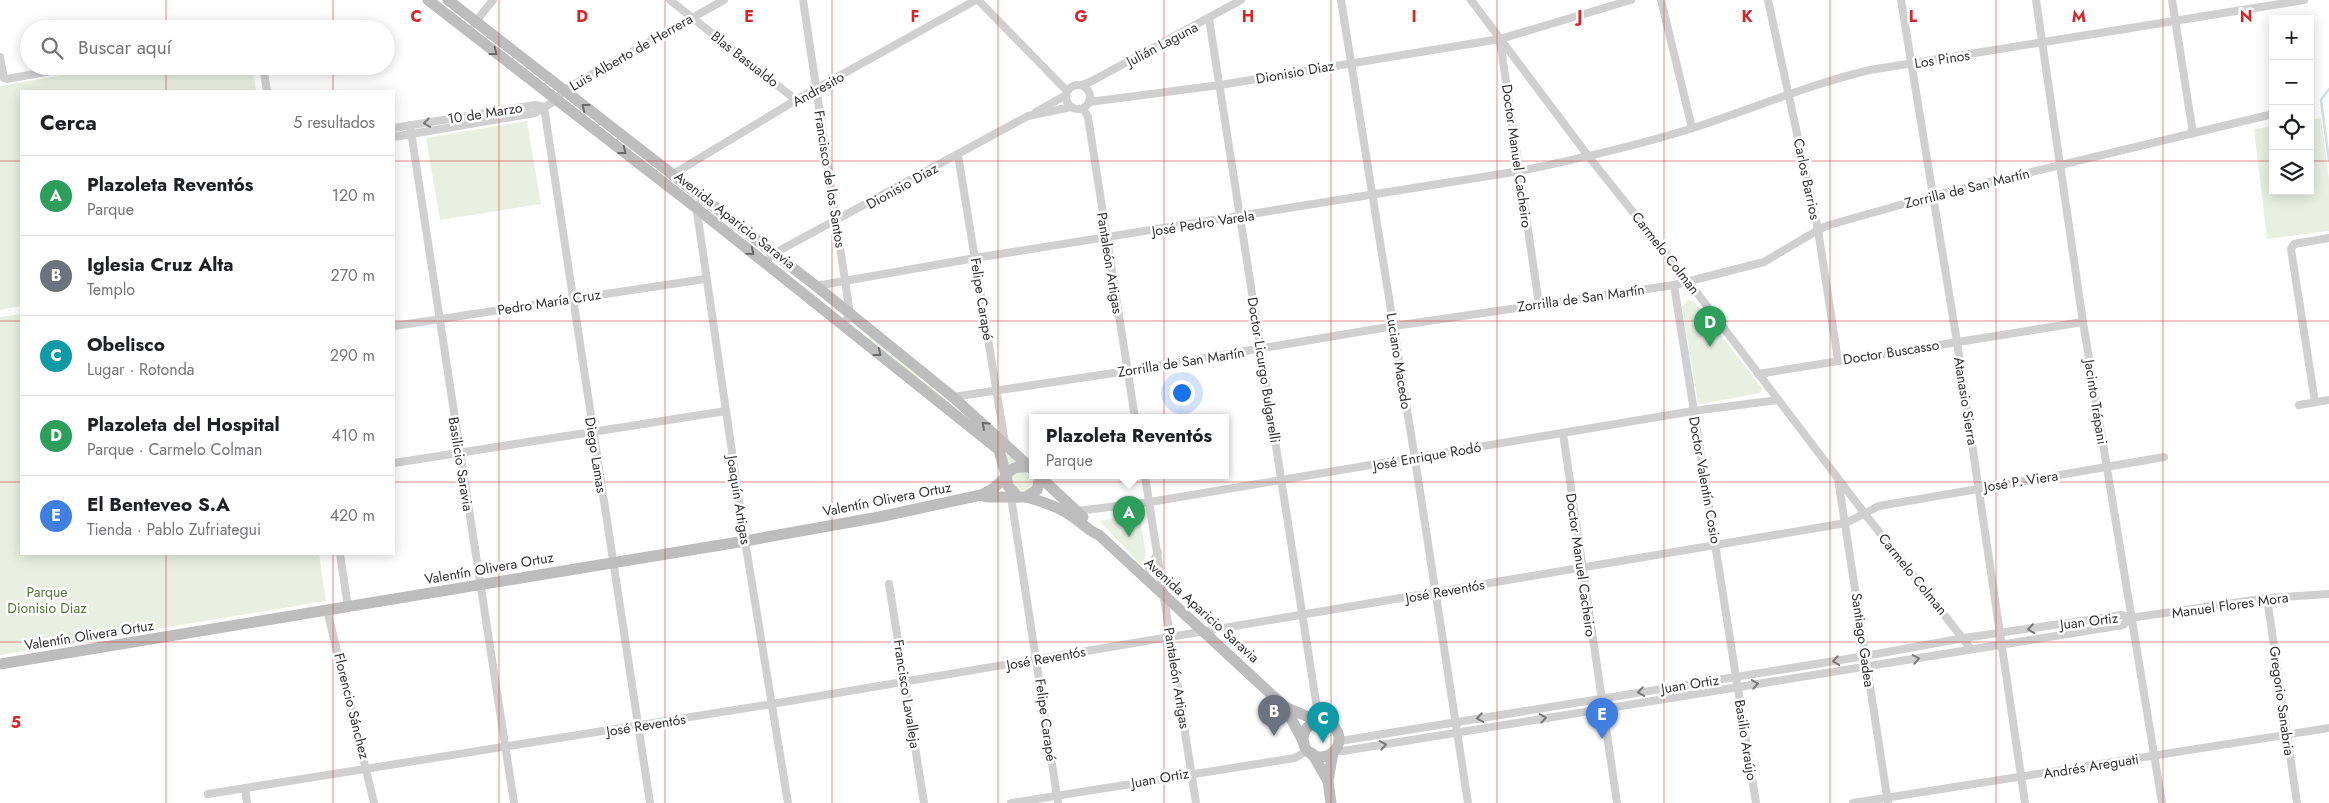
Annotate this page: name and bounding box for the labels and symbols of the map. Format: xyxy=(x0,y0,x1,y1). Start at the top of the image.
text: C xyxy=(410,5,422,28)
text: D xyxy=(576,5,588,28)
text: E xyxy=(744,5,754,28)
text: F xyxy=(911,5,919,28)
text: G xyxy=(1074,5,1088,28)
text: H xyxy=(1242,5,1254,28)
text: I xyxy=(1411,5,1417,28)
text: J xyxy=(1574,5,1583,28)
text: K xyxy=(1741,5,1753,28)
text: L xyxy=(1909,5,1918,28)
text: M xyxy=(2072,5,2086,28)
text: N xyxy=(2240,5,2252,28)
street label: Luis Alberto de Herrera xyxy=(566,9,696,95)
street label: Julián Laguna xyxy=(1121,17,1201,72)
street label: Blas Basualdo xyxy=(707,26,783,92)
street label: Los Pinos xyxy=(1913,45,1971,73)
one-way arrow xyxy=(489,46,498,55)
street label: Dionisio Diaz xyxy=(1254,55,1336,89)
street label: Andresito xyxy=(788,66,848,111)
street label: Doctor Manuel Cacheiro xyxy=(1497,83,1537,229)
street label: 10 de Marzo xyxy=(446,97,524,129)
one-way arrow xyxy=(582,104,591,112)
street label: Francisco de los Santos xyxy=(809,109,851,249)
one-way arrow xyxy=(422,117,431,127)
street label: Carlos Barrios xyxy=(1789,136,1825,222)
one-way arrow xyxy=(617,146,626,154)
street label: Dionisio Diaz xyxy=(862,158,942,214)
street label: Zorrilla de San Martín xyxy=(1902,163,2032,213)
street label: Avenida Aparicio Saravia xyxy=(670,166,800,274)
street label: José Pedro Varela xyxy=(1148,205,1256,241)
street label: Carmelo Colman xyxy=(1627,208,1705,298)
street label: Pantaleón Artigas xyxy=(1092,211,1128,316)
one-way arrow xyxy=(745,246,754,255)
street label: Felipe Carapé xyxy=(966,256,998,342)
street label: Zorrilla de San Martín xyxy=(1516,279,1646,317)
street label: Pedro María Cruz xyxy=(496,284,603,320)
street label: Doctor Licurgo Bulgarelli xyxy=(1243,296,1285,444)
pin: D xyxy=(1694,306,1726,347)
street label: Luciano Macedo xyxy=(1382,311,1417,411)
street label: Doctor Buscasso xyxy=(1842,334,1941,369)
street label: Zorrilla de San Martín xyxy=(1116,342,1246,382)
one-way arrow xyxy=(872,347,881,356)
street label: Atanasio Sierra xyxy=(1949,355,1983,447)
street label: Jacinto Trápani xyxy=(2079,356,2113,446)
your location xyxy=(1169,380,1195,406)
street label: Basilicio Saravia xyxy=(444,415,478,513)
street label: Doctor Valentín Cosio xyxy=(1684,415,1726,546)
street label: Diego Lamas xyxy=(580,416,612,495)
one-way arrow xyxy=(981,422,990,431)
street label: José Enrique Rodó xyxy=(1369,437,1483,476)
street label: Joaquín Artigas xyxy=(722,452,756,546)
street label: José P. Viera xyxy=(1981,465,2059,497)
street label: Valentín Olivera Ortuz xyxy=(821,477,954,521)
street label: Doctor Manuel Cacheiro xyxy=(1561,492,1601,638)
pin: A xyxy=(1113,496,1145,537)
street label: Carmelo Colman xyxy=(1874,529,1952,619)
street label: Valentín Olivera Ortuz xyxy=(423,547,556,589)
street label: Avenida Aparicio Saravia xyxy=(1140,553,1264,667)
street label: José Reventós xyxy=(1402,574,1487,608)
park label: Parque Dionisio Diaz xyxy=(7,582,87,618)
street label: Manuel Flores Mora xyxy=(2170,587,2290,623)
street label: Santiago Gadea xyxy=(1846,592,1880,688)
street label: Juan Ortiz xyxy=(2057,607,2120,635)
street label: Valentín Olivera Ortuz xyxy=(23,615,156,655)
one-way arrow xyxy=(2026,623,2035,633)
street label: Pantaleón Artigas xyxy=(1159,626,1195,731)
street label: Francisco Lavalleja xyxy=(889,638,925,750)
street label: José Reventós xyxy=(1003,641,1088,675)
street label: Gregorio Sanabria xyxy=(2264,645,2300,757)
street label: Florencio Sánchez xyxy=(329,651,375,762)
one-way arrow xyxy=(1911,654,1920,664)
one-way arrow xyxy=(1831,655,1840,665)
street label: Juan Ortiz xyxy=(1658,669,1721,699)
street label: Felipe Carapé xyxy=(1030,677,1062,763)
one-way arrow xyxy=(1751,680,1760,690)
one-way arrow xyxy=(1636,686,1645,696)
pin: B xyxy=(1258,695,1290,736)
pin: E xyxy=(1586,698,1618,739)
street label: Basilio Araújo xyxy=(1730,698,1762,782)
pin: C xyxy=(1307,702,1339,743)
street label: José Reventós xyxy=(603,709,687,741)
text: 5 xyxy=(11,711,21,734)
one-way arrow xyxy=(1476,712,1485,722)
one-way arrow xyxy=(1538,714,1547,724)
one-way arrow xyxy=(1378,740,1387,750)
street label: Andrés Areguati xyxy=(2042,749,2140,783)
street label: Juan Ortiz xyxy=(1128,763,1191,793)

